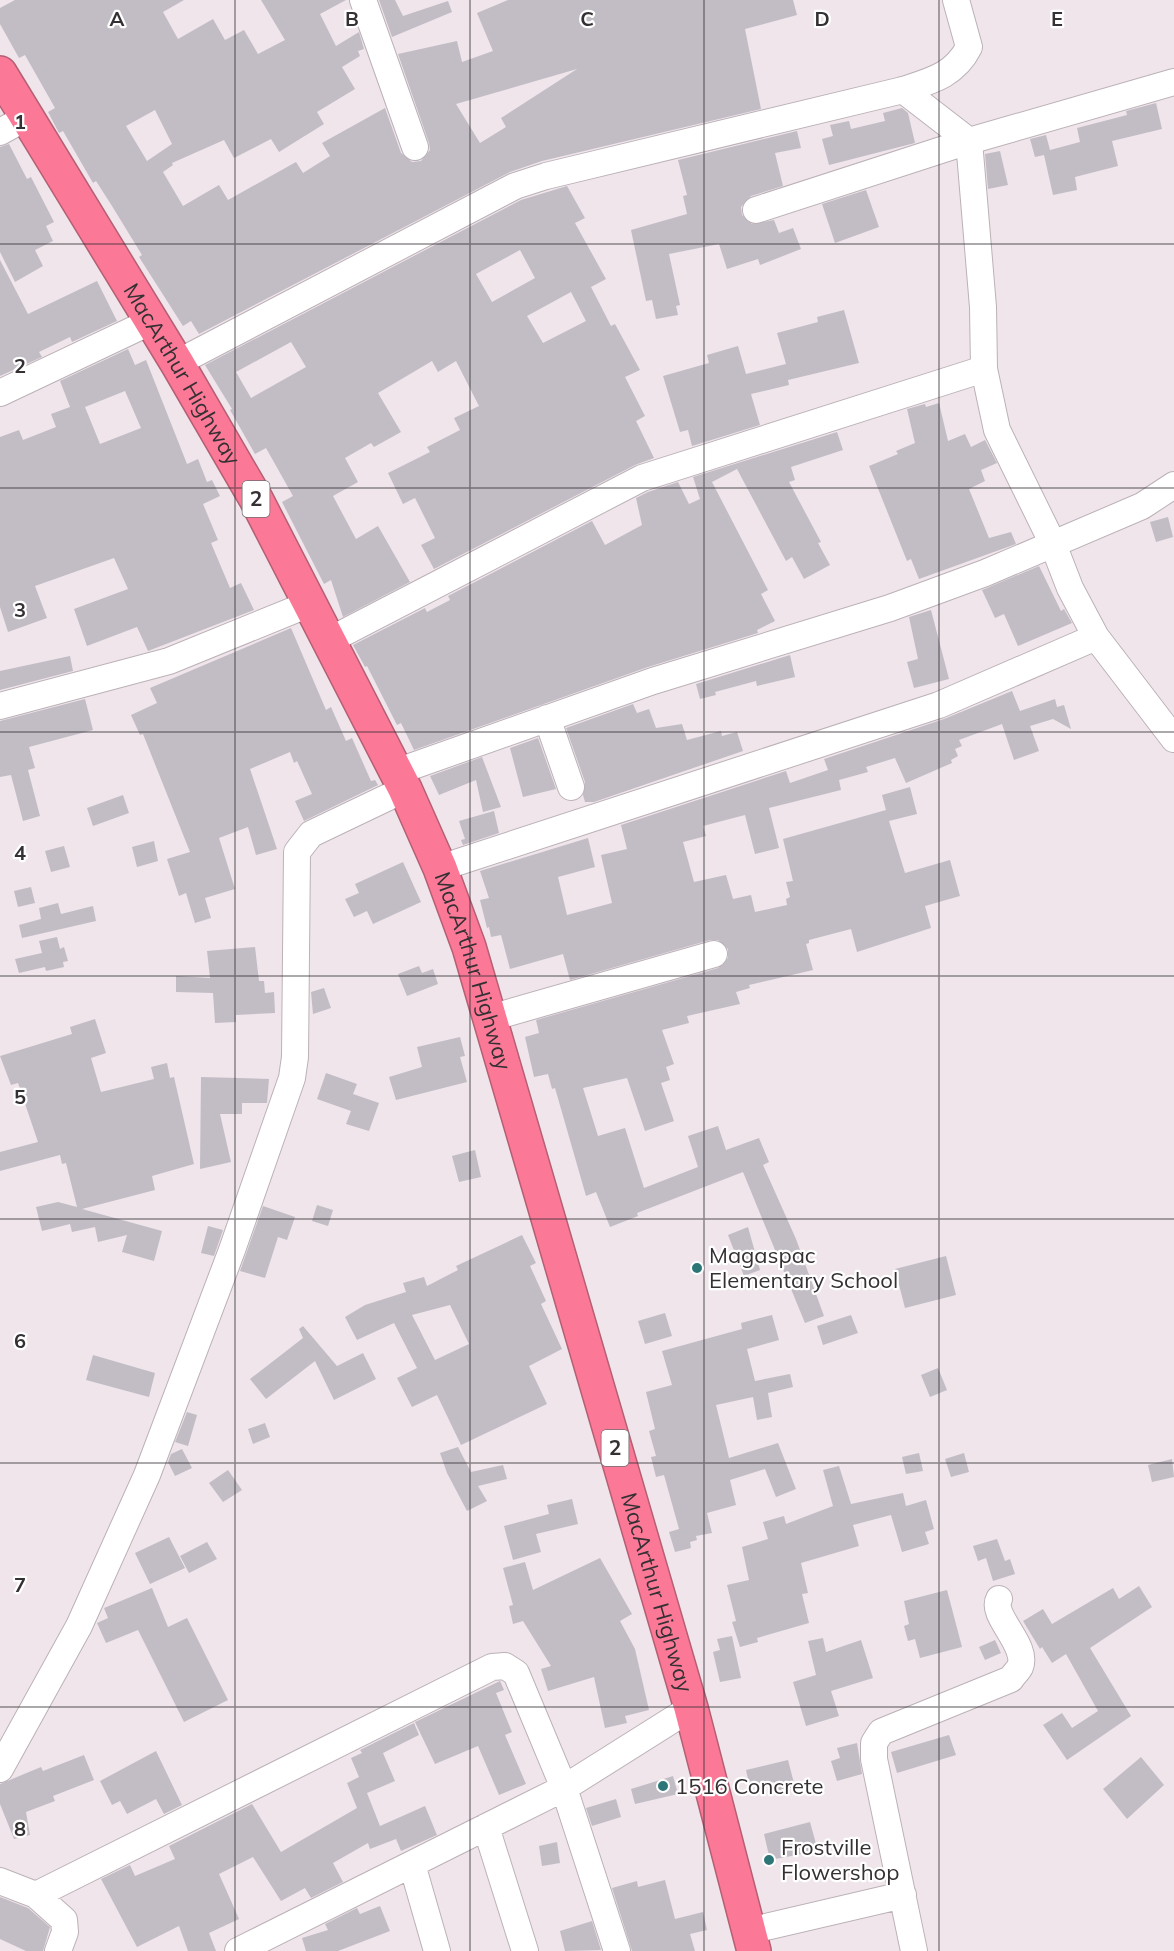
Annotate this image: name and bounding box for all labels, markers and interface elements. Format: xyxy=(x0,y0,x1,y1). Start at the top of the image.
text: A xyxy=(110,6,125,31)
text: B xyxy=(345,6,359,31)
text: C xyxy=(580,6,594,31)
text: D xyxy=(814,6,830,31)
text: E xyxy=(1051,6,1063,31)
text: 1 xyxy=(14,109,26,134)
street label: MacArthur Highway xyxy=(118,278,247,470)
text: 2 xyxy=(14,353,26,378)
road number: 2 xyxy=(242,481,270,517)
text: 3 xyxy=(14,597,26,622)
text: 4 xyxy=(14,840,26,865)
street label: MacArthur Highway xyxy=(429,868,518,1074)
text: 5 xyxy=(14,1084,26,1109)
place label: Magaspac Elementary School xyxy=(709,1241,898,1294)
marker: Magaspac Elementary School xyxy=(690,1261,704,1275)
text: 6 xyxy=(14,1328,26,1353)
road number: 2 xyxy=(602,1430,628,1466)
street label: MacArthur Highway xyxy=(615,1489,700,1696)
text: 7 xyxy=(14,1572,26,1597)
place label: 1516 Concrete xyxy=(675,1772,824,1800)
marker: 1516 Concrete xyxy=(656,1779,670,1793)
text: 8 xyxy=(14,1816,26,1841)
place label: Frostville Flowershop xyxy=(781,1833,899,1886)
marker: Frostville Flowershop xyxy=(762,1853,776,1867)

